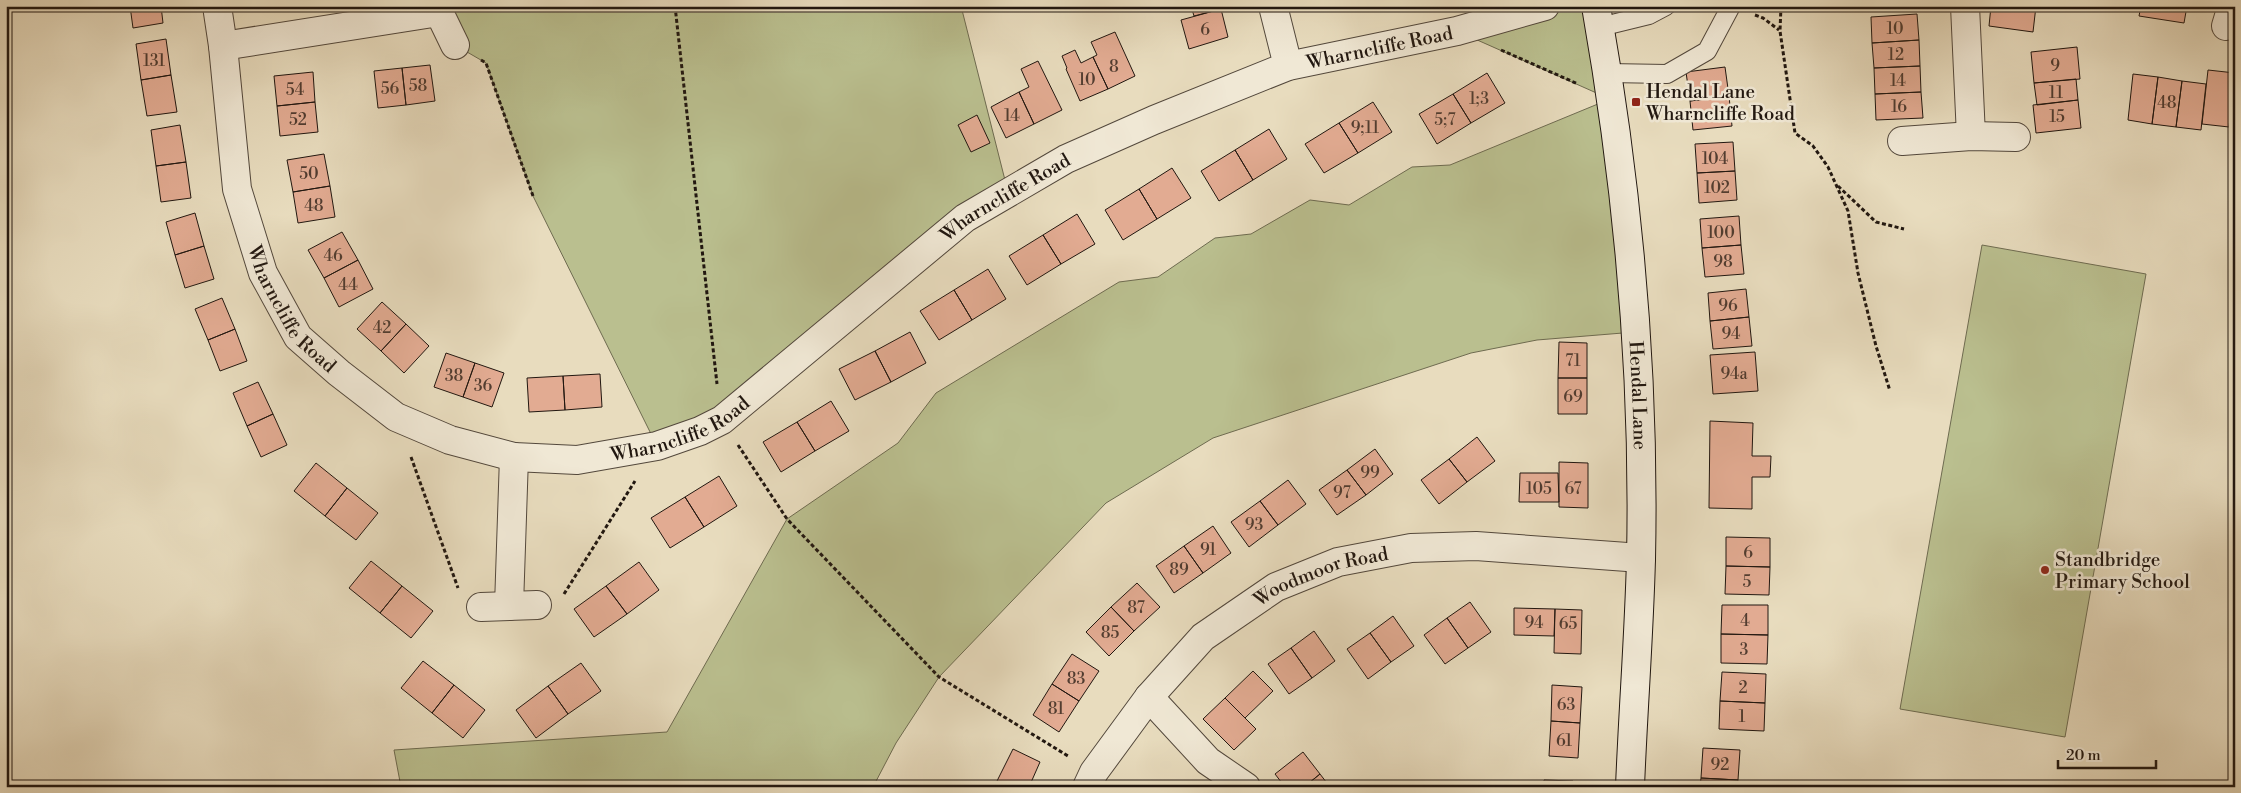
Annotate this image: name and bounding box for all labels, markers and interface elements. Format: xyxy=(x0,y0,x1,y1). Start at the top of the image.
house number: 10 xyxy=(1887,19,1904,39)
house number: 6 xyxy=(1200,20,1210,40)
street label: Wharncliffe Road xyxy=(1303,21,1455,75)
house number: 12 xyxy=(1888,45,1904,65)
house number: 131 xyxy=(143,51,165,71)
house number: 9 xyxy=(2050,56,2060,76)
house number: 8 xyxy=(1109,57,1119,77)
house number: 10 xyxy=(1079,70,1096,90)
house number: 14 xyxy=(1890,71,1906,91)
house number: 58 xyxy=(409,76,428,96)
house number: 56 xyxy=(381,79,400,99)
house number: 54 xyxy=(286,80,305,100)
place label: Hendal Lane Wharncliffe Road xyxy=(1645,80,1795,126)
house number: 11 xyxy=(2049,83,2063,103)
house number: 1;3 xyxy=(1469,89,1489,109)
house number: 48 xyxy=(2157,93,2177,113)
marker: Hendal Lane Wharncliffe Road xyxy=(1630,96,1642,108)
house number: 16 xyxy=(1891,97,1907,117)
house number: 14 xyxy=(1004,106,1020,126)
house number: 15 xyxy=(2049,107,2065,127)
house number: 52 xyxy=(289,110,307,130)
house number: 5;7 xyxy=(1434,110,1456,130)
house number: 9;11 xyxy=(1351,118,1379,138)
street label: Wharncliffe Road xyxy=(935,148,1075,247)
house number: 104 xyxy=(1702,149,1729,169)
house number: 50 xyxy=(299,164,319,184)
house number: 102 xyxy=(1704,178,1730,198)
house number: 48 xyxy=(304,196,324,216)
house number: 100 xyxy=(1707,223,1735,243)
street label: Wharncliffe Road xyxy=(242,242,341,378)
house number: 46 xyxy=(323,246,343,266)
house number: 98 xyxy=(1713,252,1733,272)
house number: 44 xyxy=(338,275,358,295)
house number: 96 xyxy=(1718,296,1738,316)
house number: 42 xyxy=(373,318,391,338)
house number: 94 xyxy=(1721,324,1741,344)
street label: Hendal Lane xyxy=(1623,340,1652,450)
house number: 71 xyxy=(1565,351,1581,371)
house number: 94a xyxy=(1720,364,1749,384)
house number: 38 xyxy=(445,366,464,386)
house number: 36 xyxy=(474,376,493,396)
house number: 69 xyxy=(1563,387,1583,407)
street label: Wharncliffe Road xyxy=(608,391,755,467)
house number: 99 xyxy=(1360,463,1380,483)
house number: 105 xyxy=(1526,479,1552,499)
house number: 67 xyxy=(1565,479,1581,499)
house number: 97 xyxy=(1333,483,1351,503)
house number: 93 xyxy=(1245,515,1263,535)
house number: 91 xyxy=(1200,540,1216,560)
street label: Woodmoor Road xyxy=(1248,542,1390,612)
house number: 6 xyxy=(1743,543,1753,563)
place label: Standbridge Primary School xyxy=(2055,548,2190,594)
house number: 89 xyxy=(1169,560,1189,580)
marker: Standbridge Primary School xyxy=(2039,564,2051,576)
house number: 5 xyxy=(1743,572,1752,592)
house number: 87 xyxy=(1127,598,1145,618)
house number: 4 xyxy=(1740,611,1750,631)
house number: 94 xyxy=(1524,613,1544,633)
house number: 65 xyxy=(1559,614,1577,634)
house number: 85 xyxy=(1101,623,1119,643)
house number: 3 xyxy=(1740,640,1749,660)
house number: 83 xyxy=(1067,669,1085,689)
house number: 2 xyxy=(1738,678,1748,698)
house number: 63 xyxy=(1557,695,1575,715)
house number: 81 xyxy=(1048,699,1064,719)
house number: 1 xyxy=(1739,707,1746,727)
house number: 61 xyxy=(1556,731,1572,751)
scale bar xyxy=(2058,738,2156,770)
text: 20 m xyxy=(2066,746,2101,765)
house number: 92 xyxy=(1711,755,1729,775)

